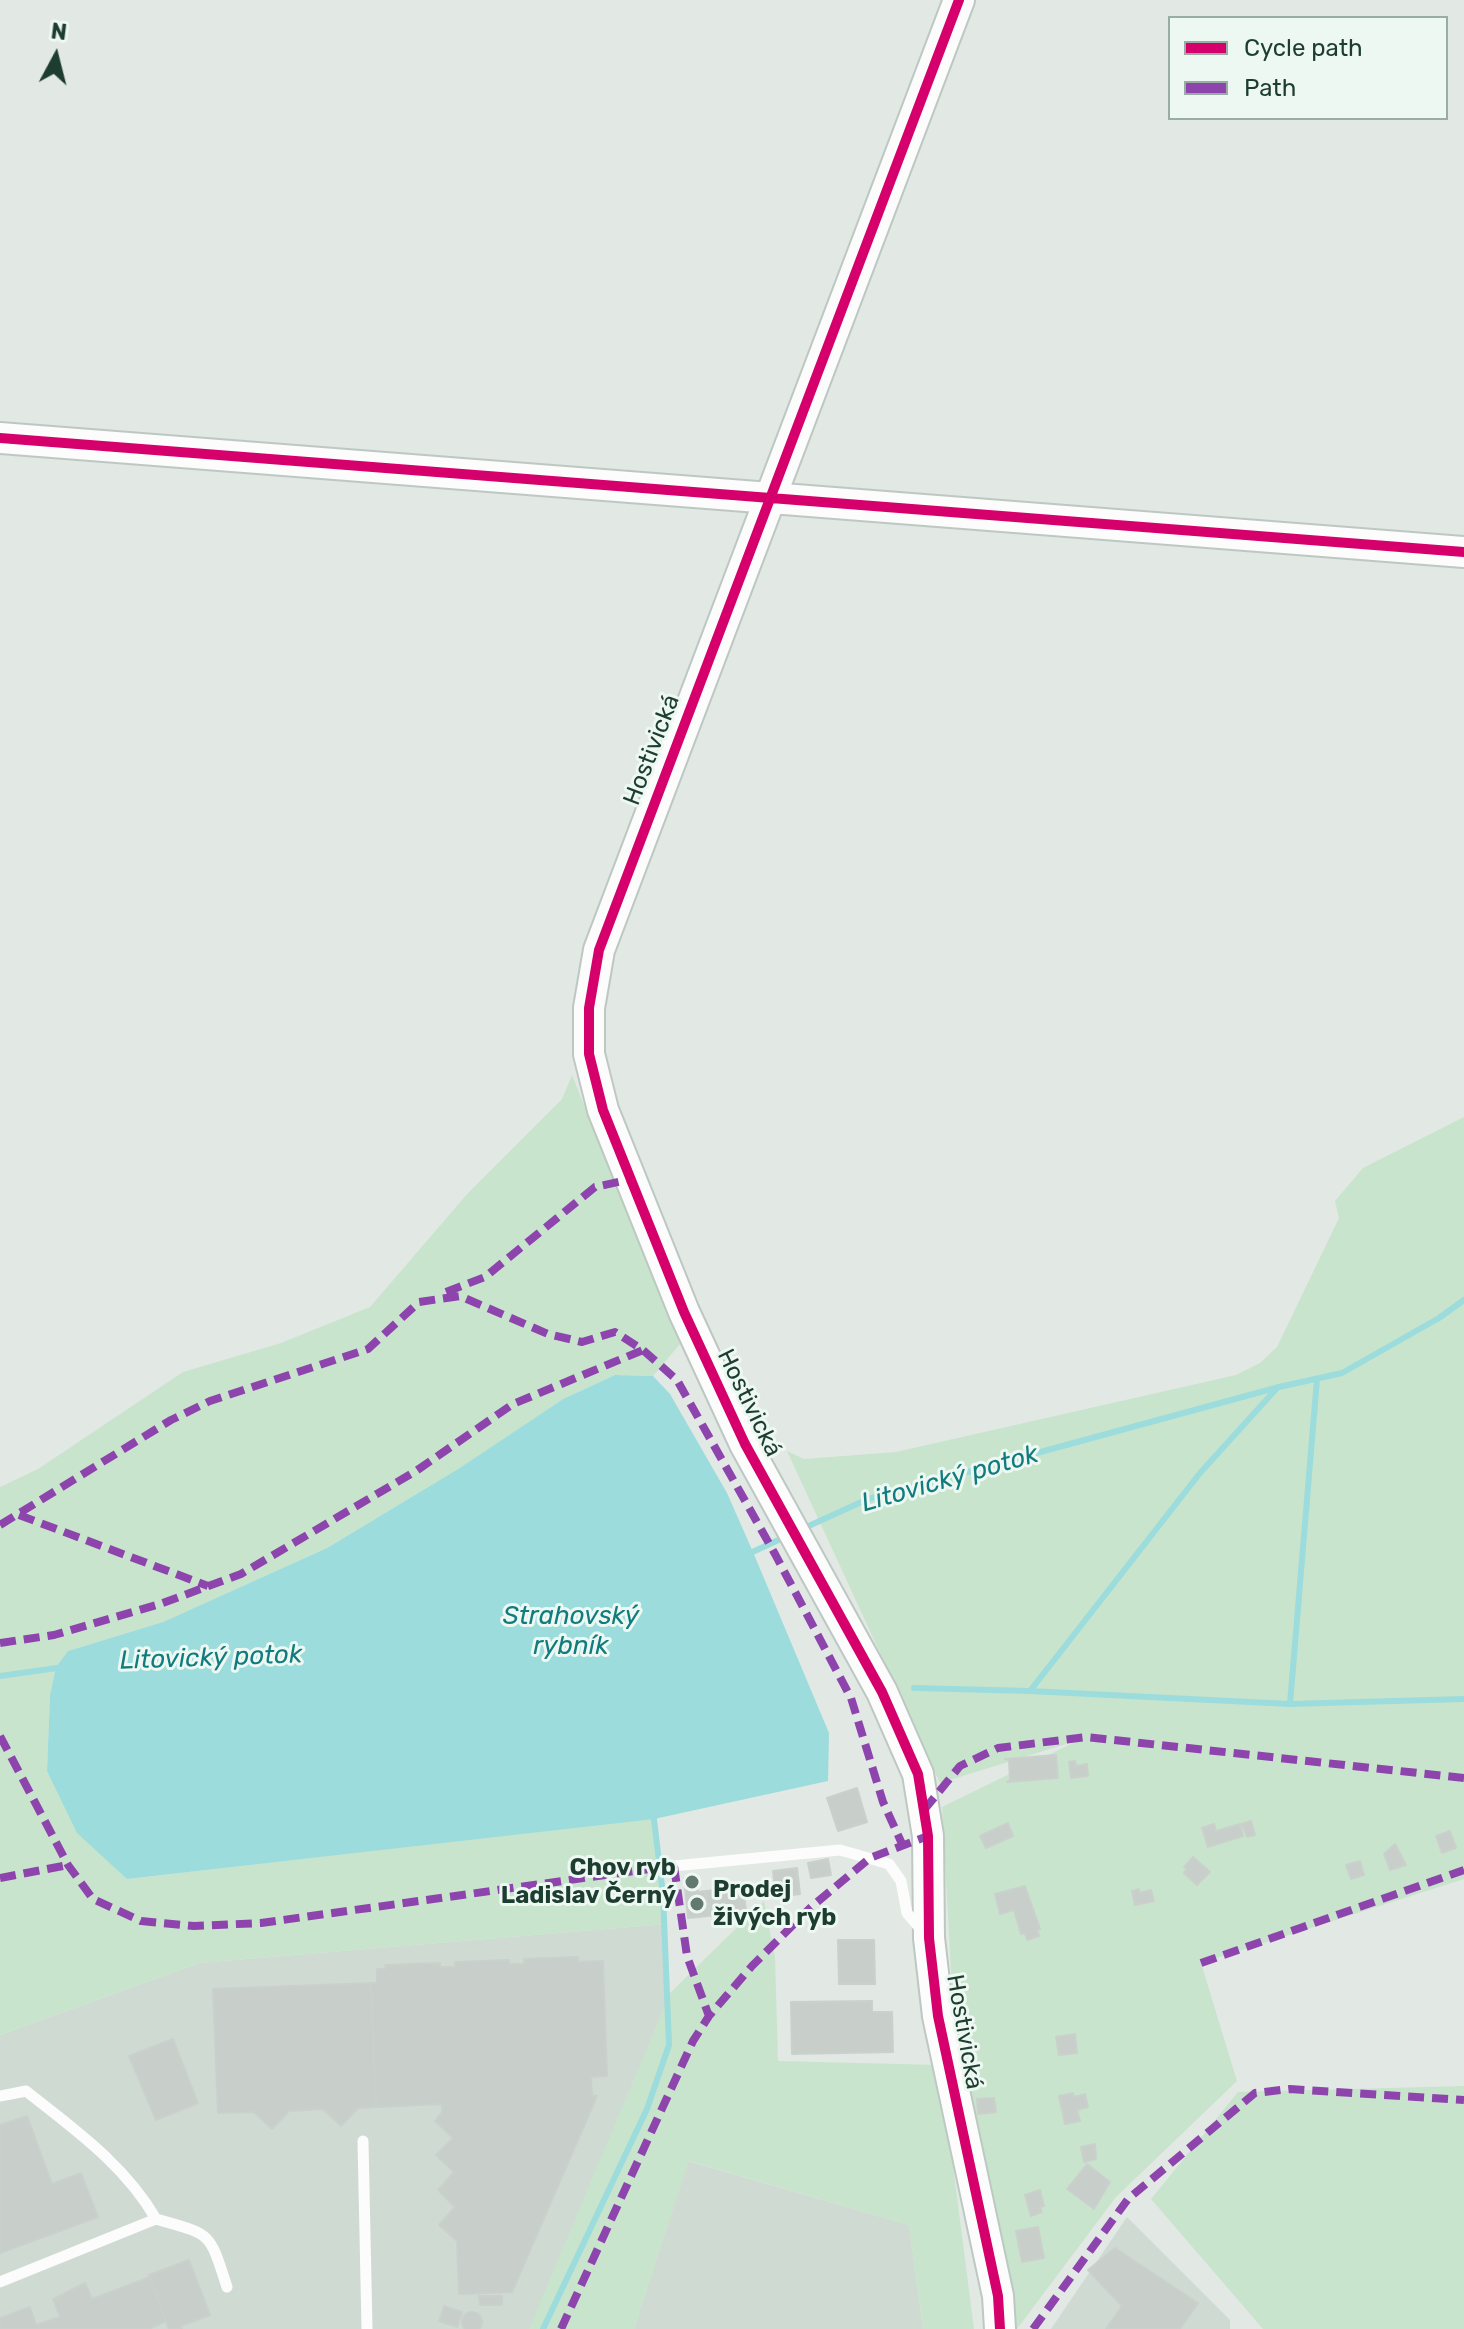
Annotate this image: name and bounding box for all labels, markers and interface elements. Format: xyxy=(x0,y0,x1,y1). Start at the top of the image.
north arrow xyxy=(16,16,96,96)
legend xyxy=(1168,16,1448,120)
text: N xyxy=(49,17,68,46)
text: Cycle path xyxy=(1244,34,1363,62)
text: Path xyxy=(1244,74,1296,102)
street label: Hostivická xyxy=(618,691,686,809)
street label: Hostivická xyxy=(711,1345,787,1461)
water label: Litovický potok xyxy=(858,1439,1042,1519)
water label: Strahovský rybník xyxy=(503,1600,639,1662)
water label: Litovický potok xyxy=(119,1639,303,1677)
place label: Chov ryb Ladislav Černý xyxy=(501,1854,676,1910)
marker: Chov ryb Ladislav Černý xyxy=(683,1873,701,1891)
place label: Prodej živých ryb xyxy=(713,1876,837,1932)
marker: Prodej živých ryb xyxy=(688,1895,706,1913)
street label: Hostivická xyxy=(940,1972,988,2092)

